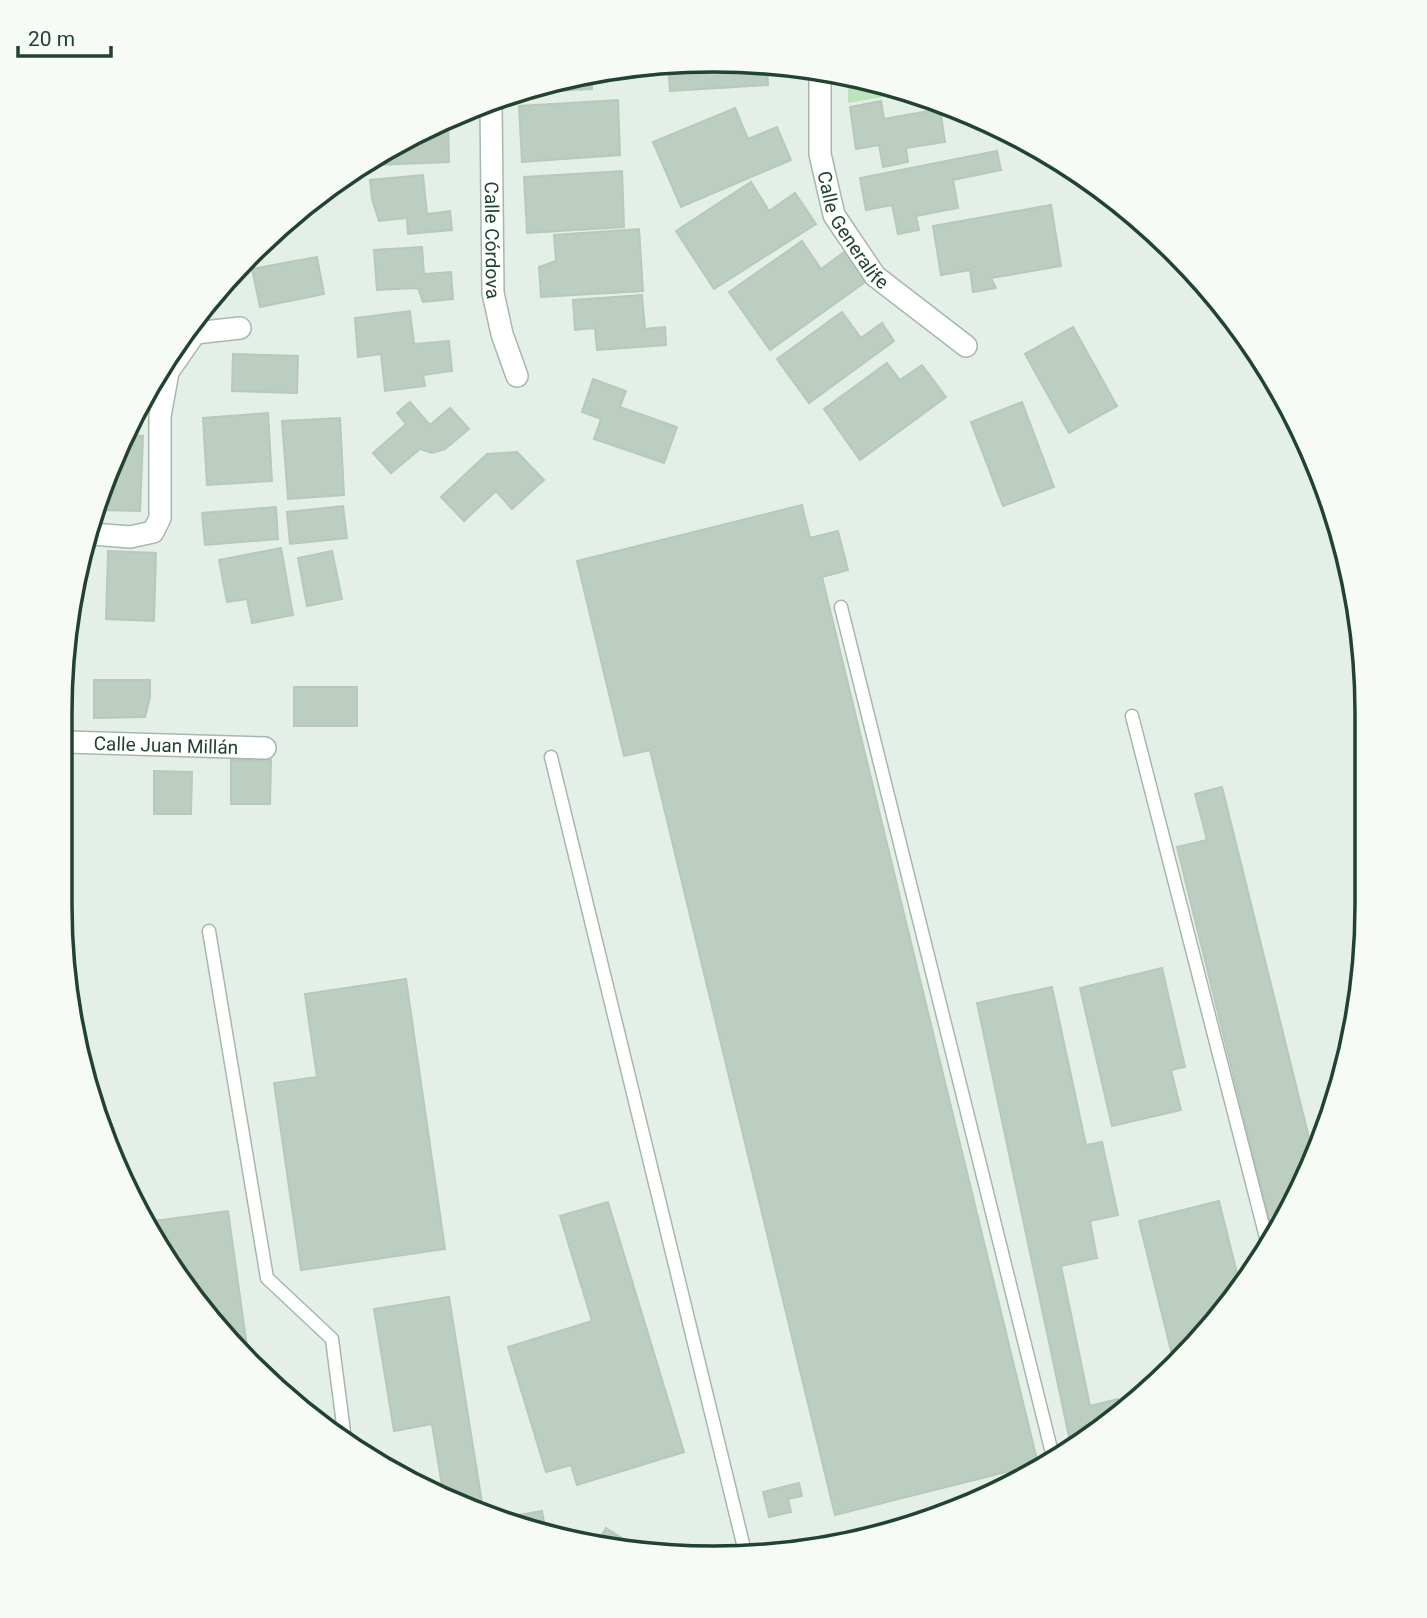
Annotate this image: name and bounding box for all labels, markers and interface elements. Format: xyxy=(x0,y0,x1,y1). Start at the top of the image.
scale bar xyxy=(18,14,110,58)
text: 20 m xyxy=(28,27,75,51)
street label: Calle Generalife xyxy=(812,169,893,294)
street label: Calle Córdova xyxy=(480,181,505,301)
street label: Calle Juan Millán xyxy=(93,732,239,759)

